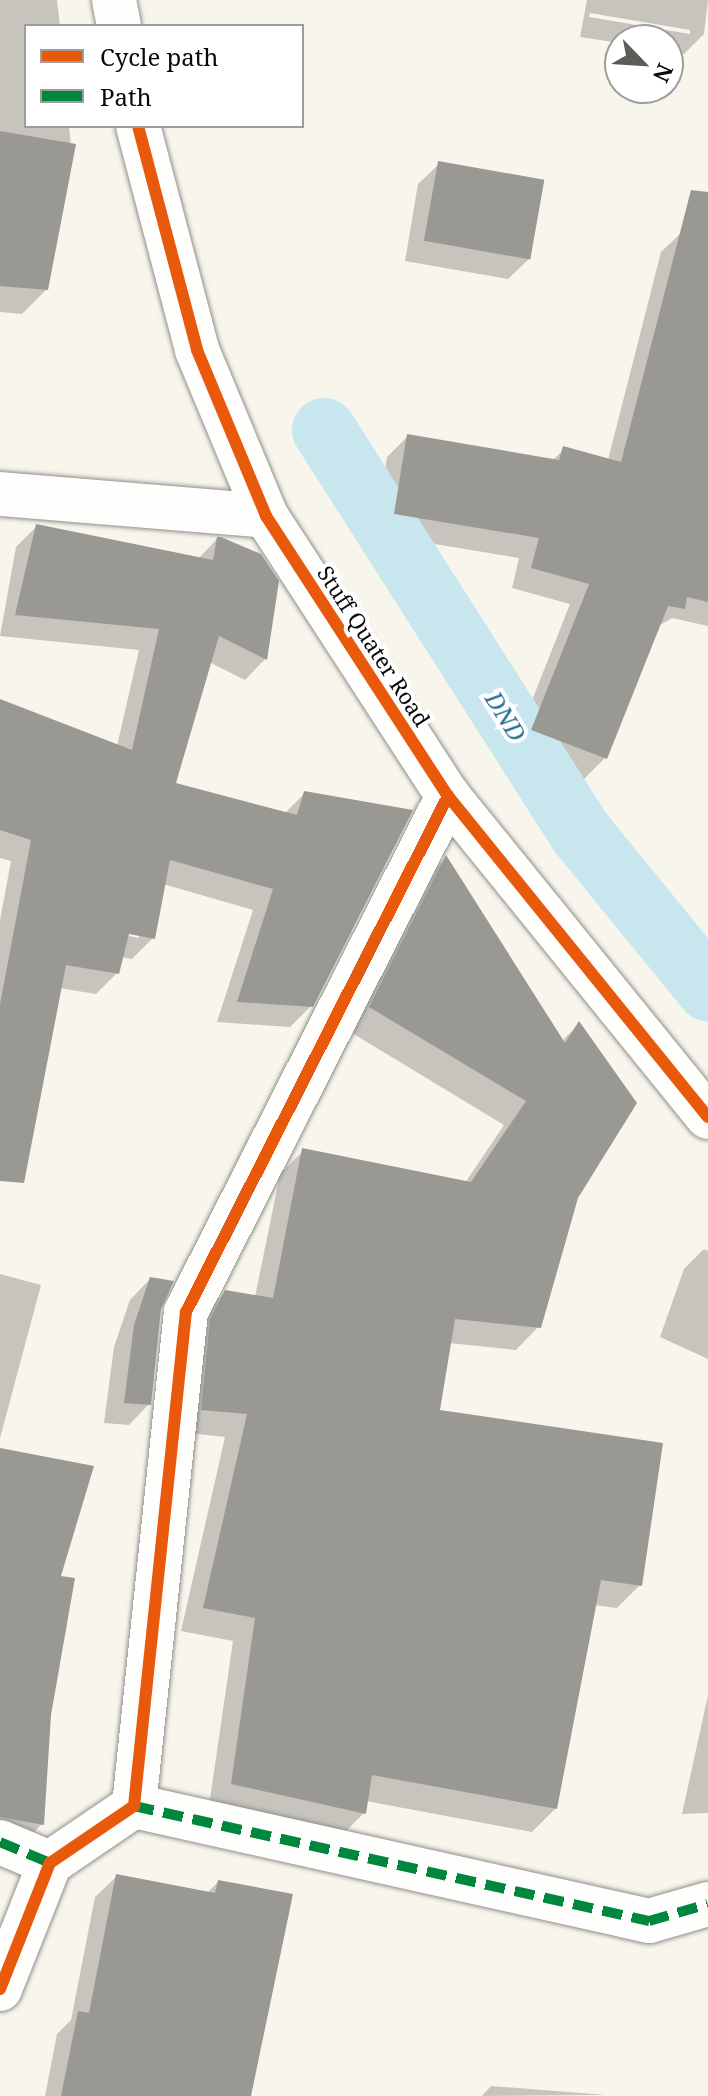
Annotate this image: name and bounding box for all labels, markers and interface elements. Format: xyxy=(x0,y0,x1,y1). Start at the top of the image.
legend xyxy=(24,24,304,128)
north arrow xyxy=(604,24,684,104)
text: Cycle path xyxy=(100,40,219,73)
text: N xyxy=(647,59,681,87)
text: Path xyxy=(100,80,152,113)
street label: Stuff Quater Road xyxy=(312,561,436,731)
water label: DND xyxy=(480,686,532,746)

